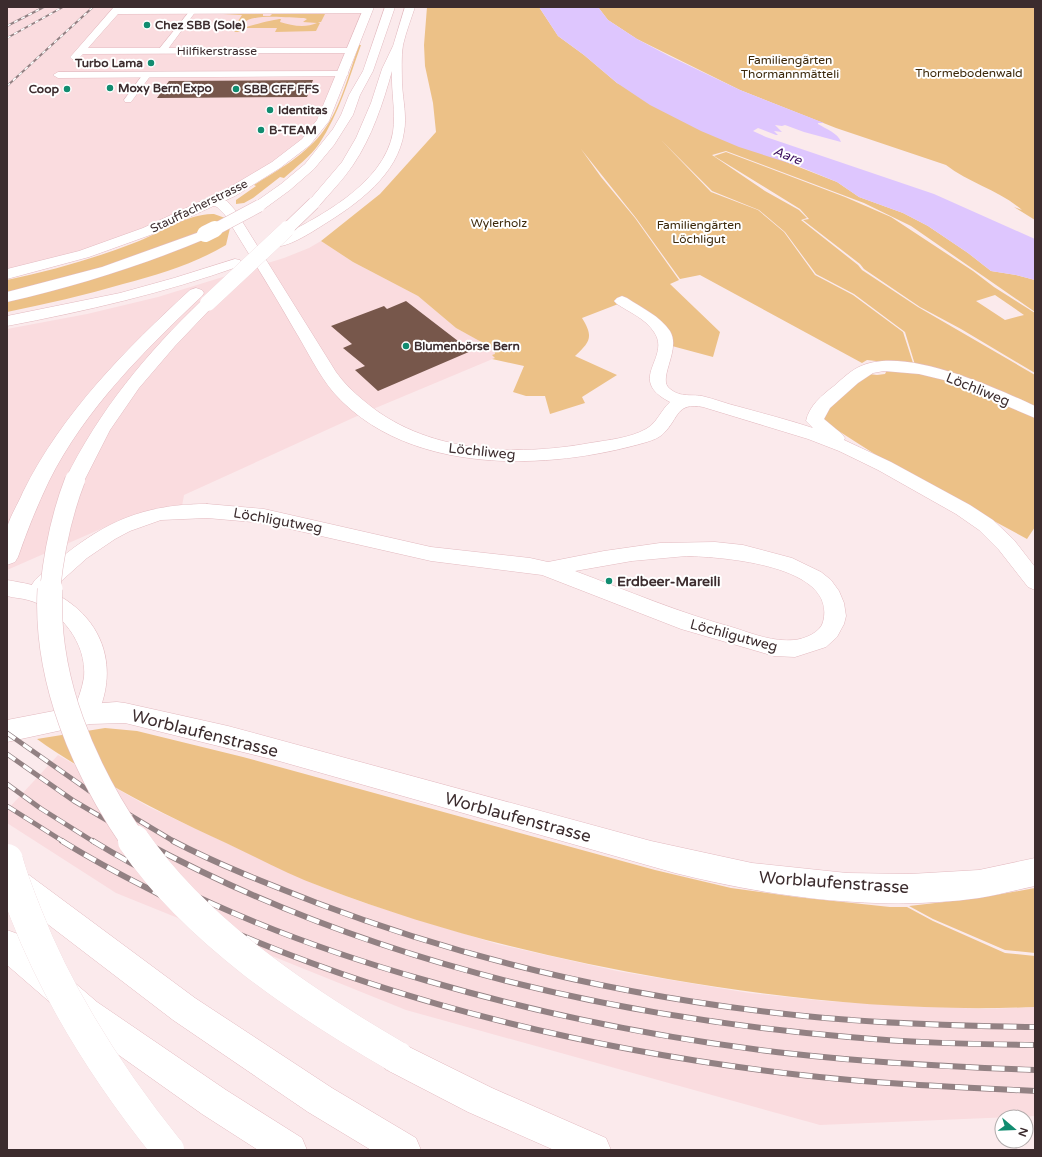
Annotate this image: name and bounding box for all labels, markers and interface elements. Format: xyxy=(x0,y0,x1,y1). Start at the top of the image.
place label: Chez SBB (Sole) xyxy=(155,18,246,32)
marker: Chez SBB (Sole) xyxy=(142,20,152,30)
street label: Hilfikerstrasse xyxy=(177,44,257,58)
park label: Familiengärten Thormannmätteli xyxy=(741,53,839,81)
place label: Turbo Lama xyxy=(74,56,143,70)
marker: Turbo Lama xyxy=(146,58,156,68)
park label: Thormebodenwald xyxy=(915,66,1023,80)
place label: Moxy Bern Expo xyxy=(118,81,212,96)
place label: Coop xyxy=(29,82,59,97)
place label: SBB CFF FFS xyxy=(244,82,320,96)
marker: Moxy Bern Expo xyxy=(105,83,115,93)
marker: Coop xyxy=(62,84,72,94)
marker: SBB CFF FFS xyxy=(231,84,241,94)
place label: Identitas xyxy=(278,103,328,117)
marker: Identitas xyxy=(265,105,275,115)
place label: B-TEAM xyxy=(269,123,317,137)
marker: B-TEAM xyxy=(256,125,266,135)
water label: Aare xyxy=(771,143,805,169)
street label: Stauffacherstrasse xyxy=(148,176,250,236)
park label: Wylerholz xyxy=(471,216,527,230)
park label: Familiengärten Löchligut xyxy=(657,218,741,246)
place label: Blumenbörse Bern xyxy=(414,339,520,353)
marker: Blumenbörse Bern xyxy=(401,341,411,351)
street label: Löchliweg xyxy=(943,369,1012,410)
street label: Löchliweg xyxy=(448,440,516,463)
street label: Löchligutweg xyxy=(232,504,324,537)
place label: Erdbeer-Mareili xyxy=(617,573,721,590)
marker: Erdbeer-Mareili xyxy=(604,576,614,586)
street label: Löchligutweg xyxy=(688,616,779,655)
street label: Worblaufenstrasse xyxy=(129,705,281,762)
street label: Worblaufenstrasse xyxy=(442,788,593,847)
street label: Worblaufenstrasse xyxy=(758,867,910,898)
north arrow xyxy=(994,1109,1034,1149)
text: N xyxy=(1015,1126,1031,1138)

